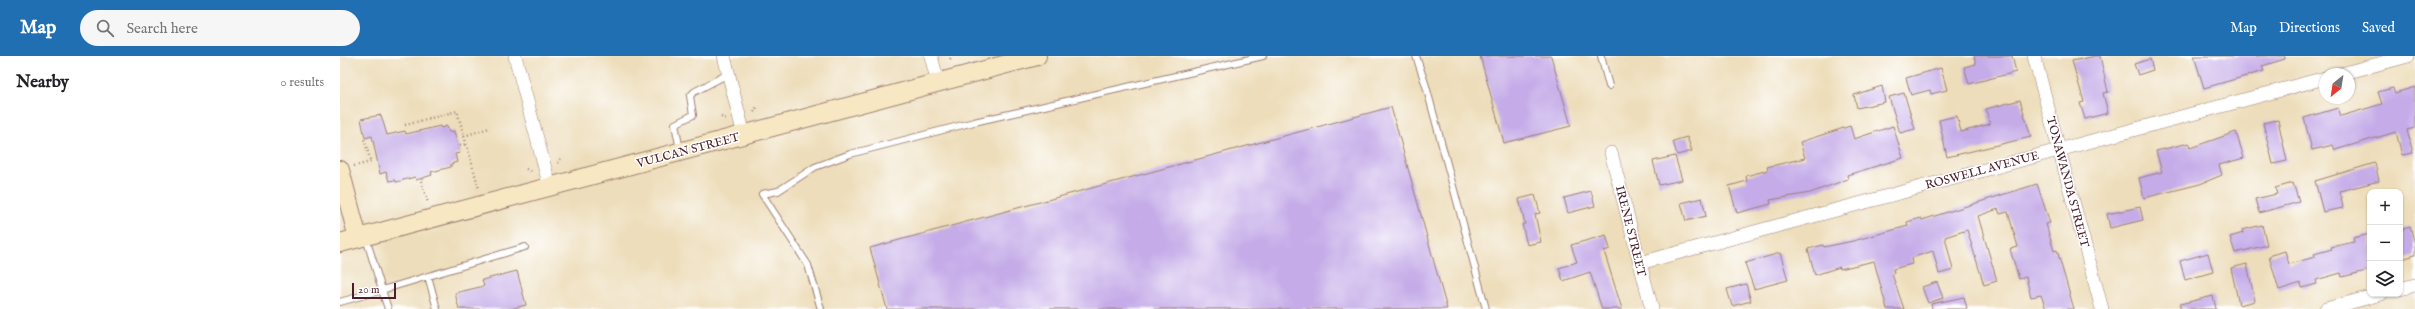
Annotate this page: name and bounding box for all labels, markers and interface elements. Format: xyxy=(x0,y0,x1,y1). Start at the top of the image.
search box xyxy=(80,10,360,46)
text: Map xyxy=(20,16,56,40)
icon: search xyxy=(94,17,116,39)
text: Search here xyxy=(126,19,198,38)
text: Map xyxy=(2230,19,2257,37)
text: Directions xyxy=(2279,19,2340,37)
text: Saved xyxy=(2362,19,2395,37)
north arrow xyxy=(2319,68,2355,104)
text: Nearby xyxy=(16,72,69,93)
text: 0 results xyxy=(280,74,324,91)
street label: TONAWANDA STREET xyxy=(2043,115,2092,250)
street label: VULCAN STREET xyxy=(634,130,741,172)
street label: ROSWELL AVENUE xyxy=(1924,148,2041,193)
street label: IRENE STREET xyxy=(1612,184,1649,278)
map controls xyxy=(2367,189,2403,297)
button: + xyxy=(2367,189,2403,225)
button: − xyxy=(2367,225,2403,261)
button: layers xyxy=(2367,261,2403,297)
scale bar xyxy=(352,281,396,300)
text: 20 m xyxy=(358,283,379,297)

